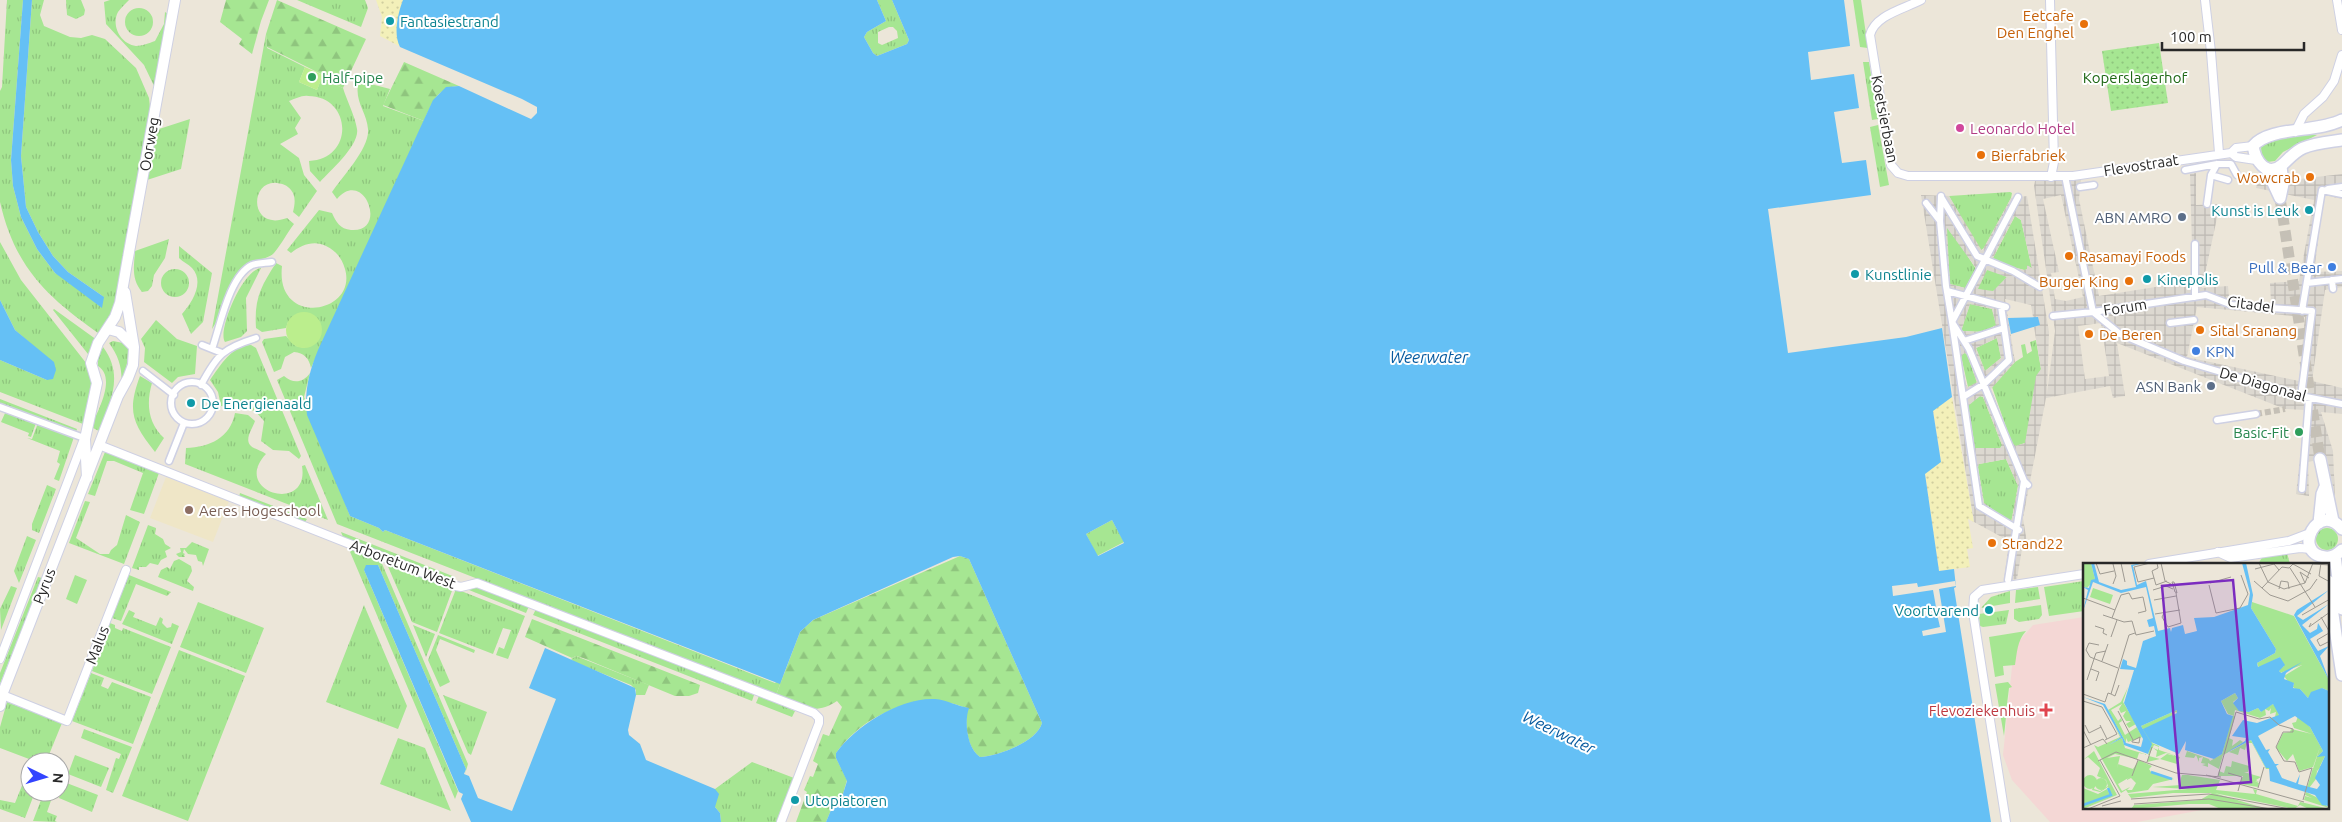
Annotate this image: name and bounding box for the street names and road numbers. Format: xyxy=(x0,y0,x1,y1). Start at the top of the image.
street label: Koetsierbaan xyxy=(1868,74,1902,164)
street label: Oorweg xyxy=(136,115,162,173)
street label: Flevostraat xyxy=(2102,151,2180,179)
street label: Citadel xyxy=(2226,292,2276,316)
street label: Forum xyxy=(2102,295,2148,319)
street label: De Diagonaal xyxy=(2218,363,2308,405)
street label: Arboretum West xyxy=(348,536,458,592)
street label: Pyrus xyxy=(29,566,59,606)
street label: Malus xyxy=(82,623,112,667)

